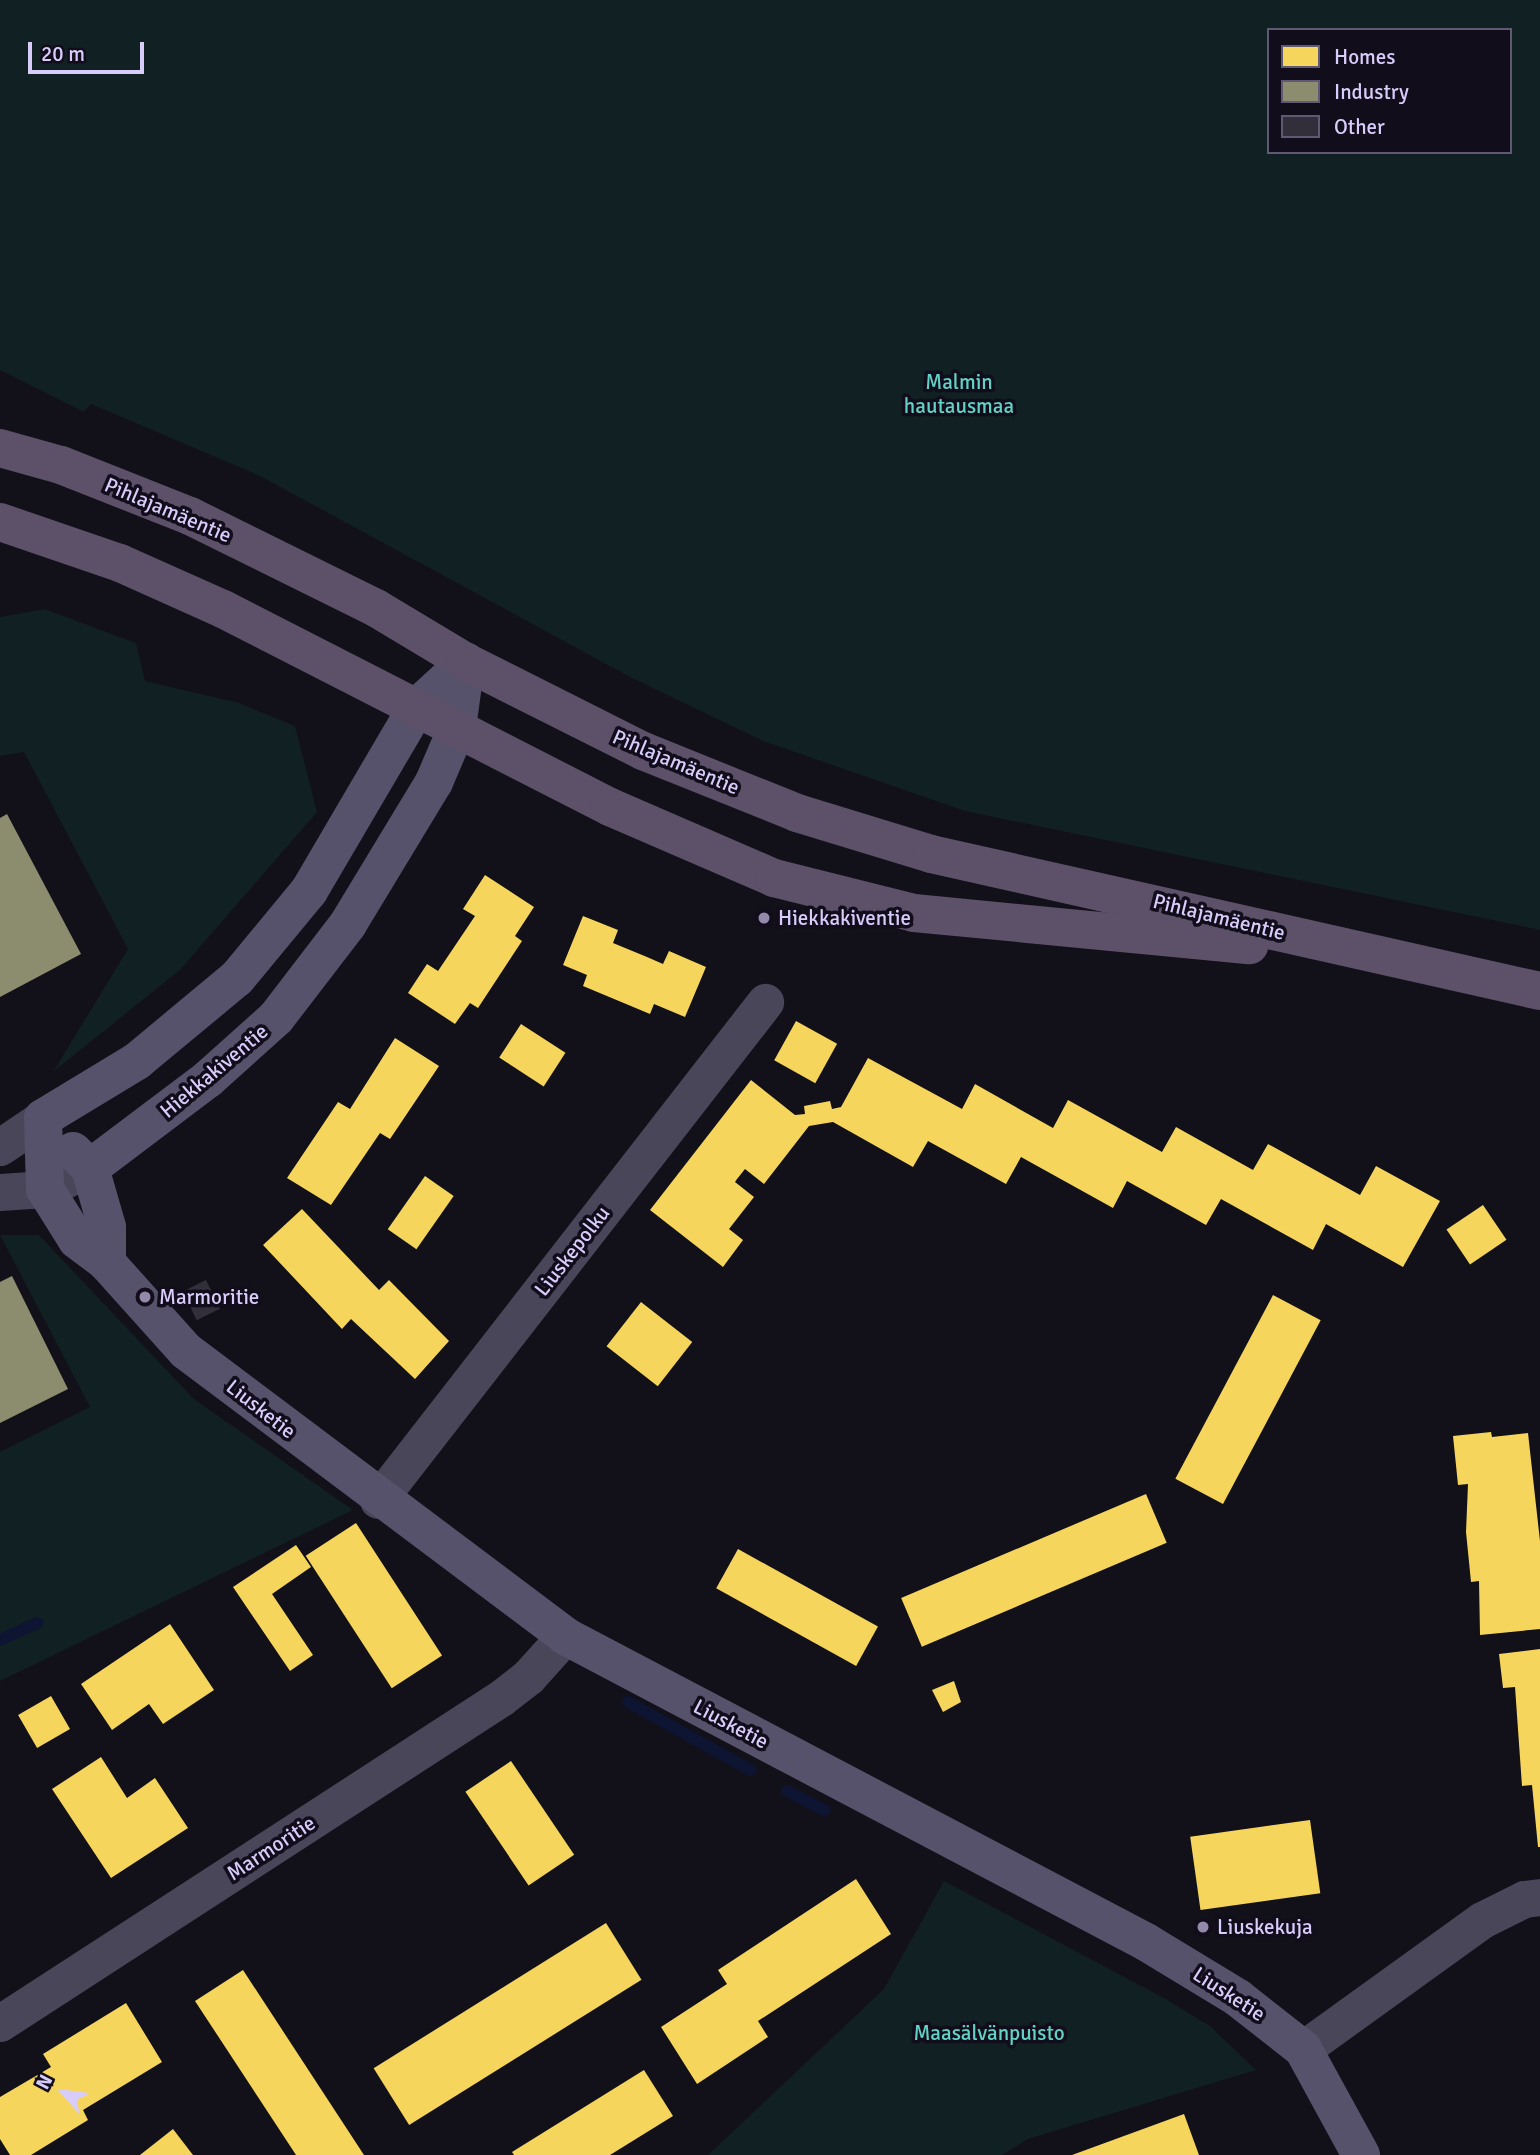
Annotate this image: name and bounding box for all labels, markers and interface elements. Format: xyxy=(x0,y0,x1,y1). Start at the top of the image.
scale bar xyxy=(32,28,147,72)
legend xyxy=(1267,28,1512,154)
text: 20 m xyxy=(41,41,85,67)
text: Homes xyxy=(1334,44,1396,70)
text: Industry xyxy=(1334,79,1409,105)
text: Other xyxy=(1334,114,1385,140)
park label: Malmin hautausmaa xyxy=(904,369,1014,419)
street label: Pihlajamäentie xyxy=(101,472,235,548)
street label: Pihlajamäentie xyxy=(609,724,743,800)
street label: Pihlajamäentie xyxy=(1150,888,1288,946)
place label: Hiekkakiventie xyxy=(778,905,911,931)
marker: Hiekkakiventie xyxy=(756,910,772,926)
street label: Hiekkakiventie xyxy=(155,1019,273,1123)
street label: Liuskepolku xyxy=(529,1201,615,1301)
place label: Marmoritie xyxy=(159,1284,259,1310)
marker: Marmoritie xyxy=(137,1289,153,1305)
street label: Liusketie xyxy=(221,1374,301,1444)
street label: Liusketie xyxy=(689,1694,773,1754)
street label: Marmoritie xyxy=(222,1810,320,1886)
place label: Liuskekuja xyxy=(1217,1914,1313,1940)
marker: Liuskekuja xyxy=(1195,1919,1211,1935)
street label: Liusketie xyxy=(1188,1961,1270,2027)
park label: Maasälvänpuisto xyxy=(913,2020,1065,2046)
north arrow xyxy=(28,2057,98,2127)
text: N xyxy=(31,2071,58,2094)

